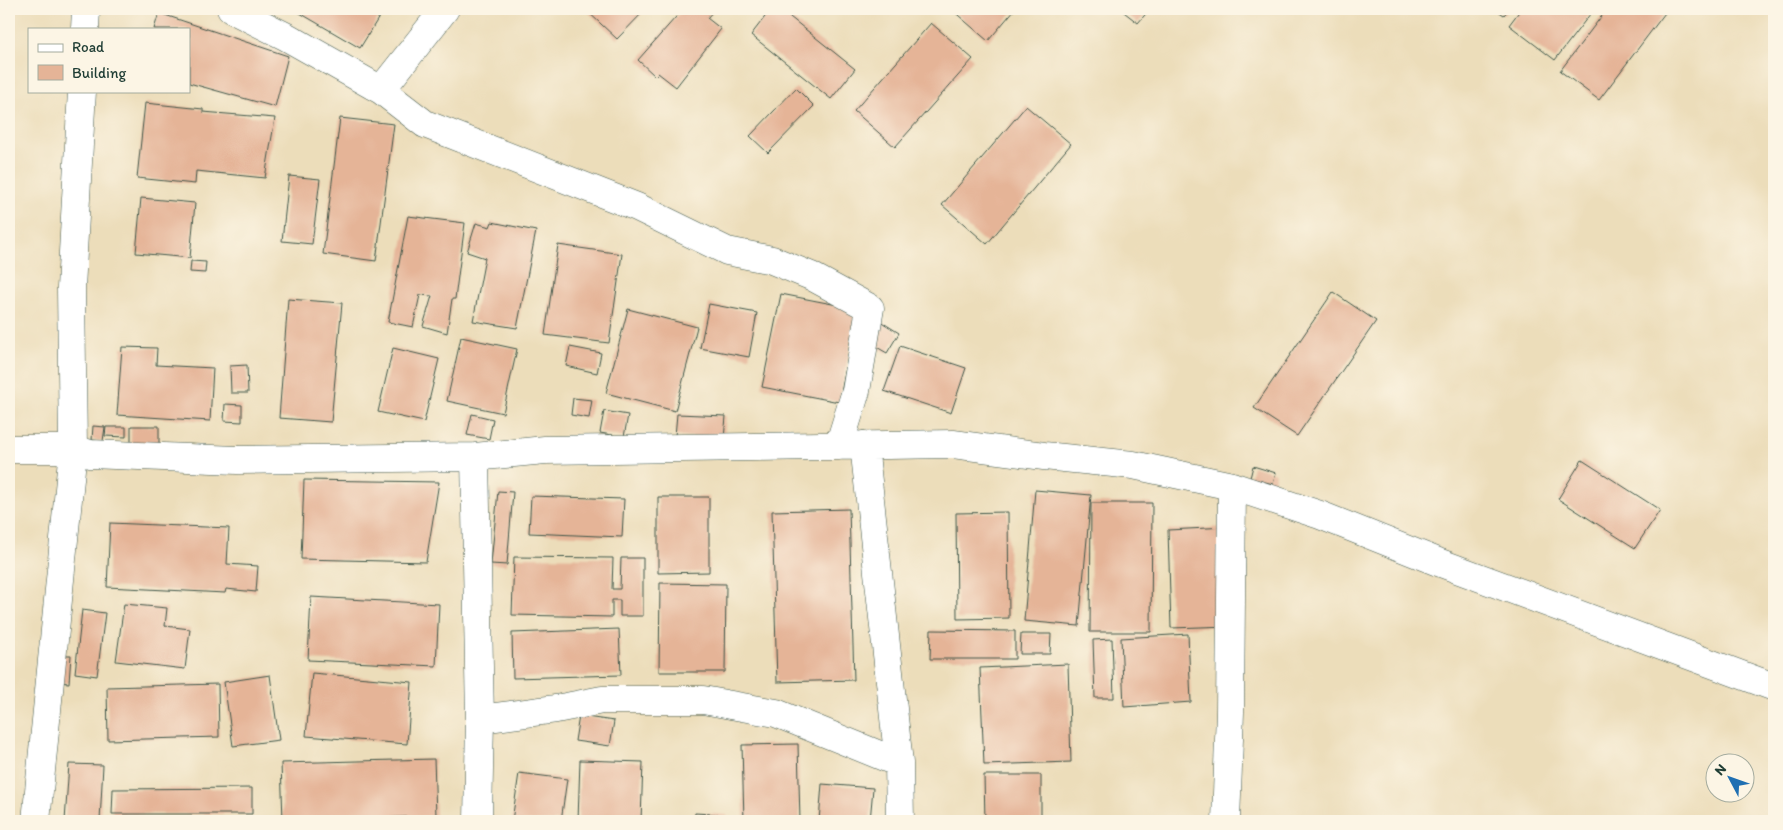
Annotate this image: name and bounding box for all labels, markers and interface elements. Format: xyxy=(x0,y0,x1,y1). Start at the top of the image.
legend xyxy=(28,28,190,92)
text: Road xyxy=(72,38,105,56)
text: Building xyxy=(72,64,126,82)
north arrow xyxy=(1706,752,1756,802)
text: N xyxy=(1711,761,1730,779)

